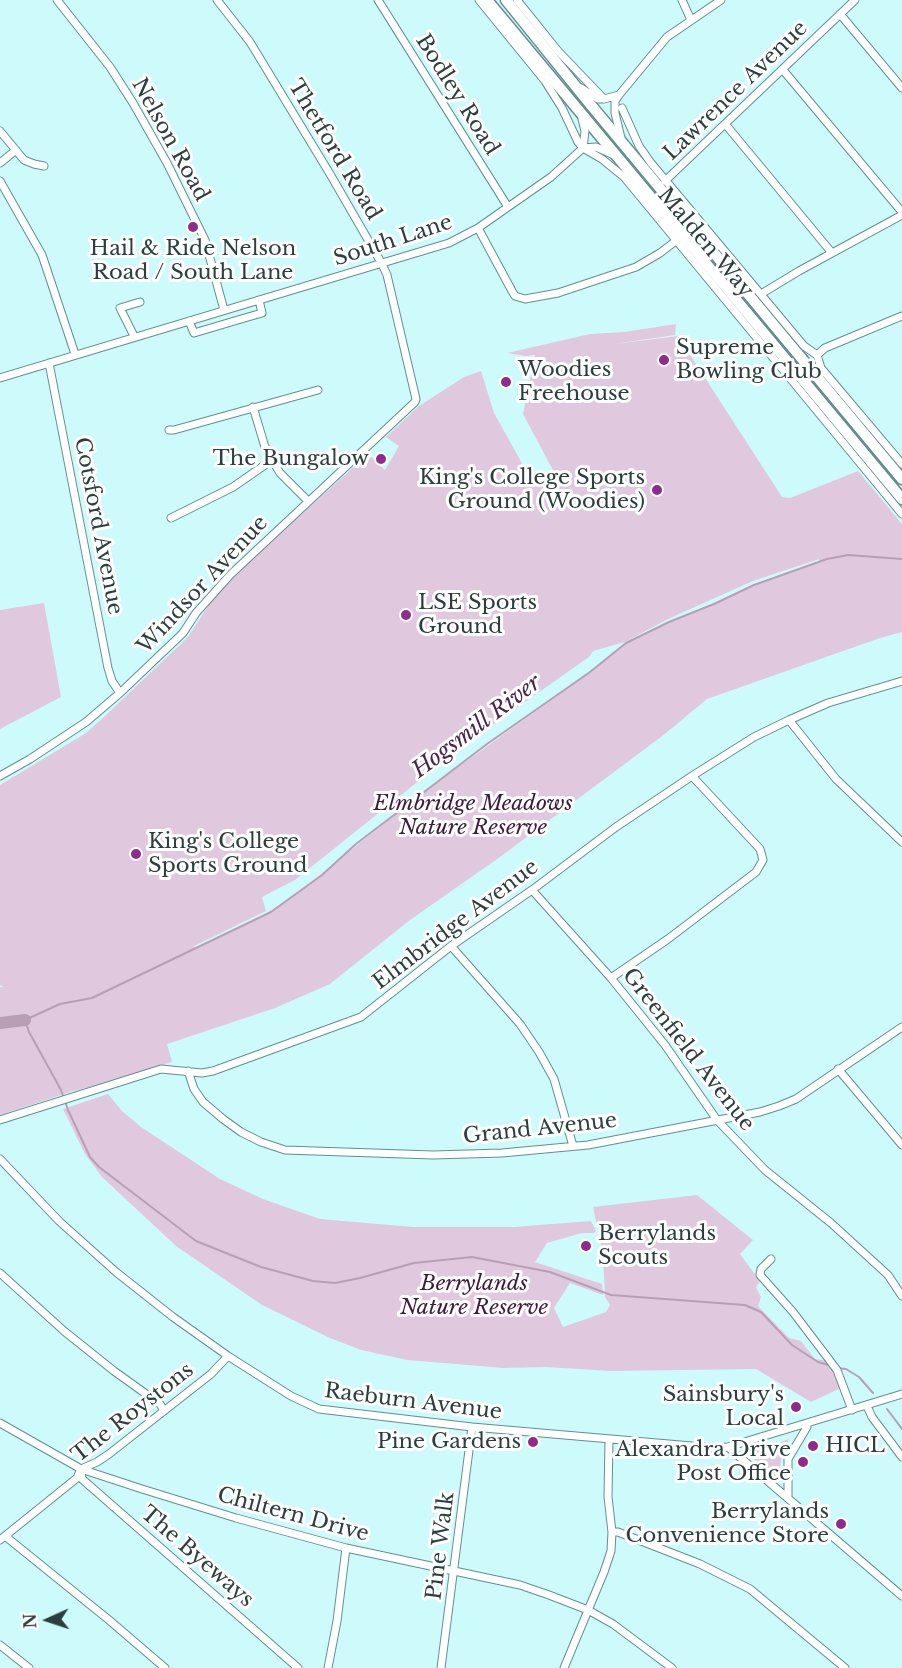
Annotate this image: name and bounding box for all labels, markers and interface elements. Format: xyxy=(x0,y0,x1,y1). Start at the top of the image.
street label: Lawrence Avenue xyxy=(659,16,813,166)
street label: Bodley Road xyxy=(410,30,504,160)
street label: Nelson Road xyxy=(126,74,214,206)
street label: Thetford Road xyxy=(282,75,386,225)
street label: Malden Way xyxy=(652,183,758,303)
street label: South Lane xyxy=(331,210,455,272)
marker: Hail & Ride Nelson Road / South Lane xyxy=(186,220,200,234)
place label: Hail & Ride Nelson Road / South Lane xyxy=(90,236,296,286)
place label: Supreme Bowling Club xyxy=(676,335,822,385)
marker: Supreme Bowling Club xyxy=(657,353,671,367)
place label: Woodies Freehouse xyxy=(518,357,630,407)
marker: Woodies Freehouse xyxy=(499,375,513,389)
street label: Cotsford Avenue xyxy=(68,435,128,617)
place label: The Bungalow xyxy=(213,446,369,472)
marker: The Bungalow xyxy=(374,452,388,466)
place label: King's College Sports Ground (Woodies) xyxy=(419,465,645,515)
marker: King's College Sports Ground (Woodies) xyxy=(650,483,664,497)
street label: Windsor Avenue xyxy=(133,511,273,659)
place label: LSE Sports Ground xyxy=(418,590,537,640)
marker: LSE Sports Ground xyxy=(399,608,413,622)
water label: Hogsmill River xyxy=(407,670,547,784)
park label: Elmbridge Meadows Nature Reserve xyxy=(373,791,573,841)
place label: King's College Sports Ground xyxy=(148,829,307,879)
marker: King's College Sports Ground xyxy=(129,847,143,861)
street label: Elmbridge Avenue xyxy=(368,855,544,995)
street label: Greenfield Avenue xyxy=(617,964,759,1136)
street label: Grand Avenue xyxy=(462,1108,618,1150)
place label: Berrylands Scouts xyxy=(598,1221,716,1271)
marker: Berrylands Scouts xyxy=(579,1239,593,1253)
park label: Berrylands Nature Reserve xyxy=(400,1271,548,1321)
street label: The Roystons xyxy=(67,1358,199,1468)
street label: Raeburn Avenue xyxy=(323,1379,503,1425)
place label: Sainsbury's Local xyxy=(663,1382,784,1432)
marker: Sainsbury's Local xyxy=(789,1400,803,1414)
place label: Pine Gardens xyxy=(377,1429,521,1455)
place label: HICL xyxy=(825,1433,885,1459)
marker: Pine Gardens xyxy=(526,1435,540,1449)
place label: Alexandra Drive Post Office xyxy=(615,1437,791,1487)
marker: HICL xyxy=(806,1439,820,1453)
marker: Alexandra Drive Post Office xyxy=(796,1455,810,1469)
street label: Chiltern Drive xyxy=(215,1483,371,1547)
street label: Pine Walk xyxy=(422,1491,460,1601)
place label: Berrylands Convenience Store xyxy=(626,1499,829,1549)
street label: The Byeways xyxy=(135,1501,259,1613)
marker: Berrylands Convenience Store xyxy=(834,1517,848,1531)
north arrow xyxy=(18,1590,78,1650)
text: N xyxy=(20,1613,40,1629)

